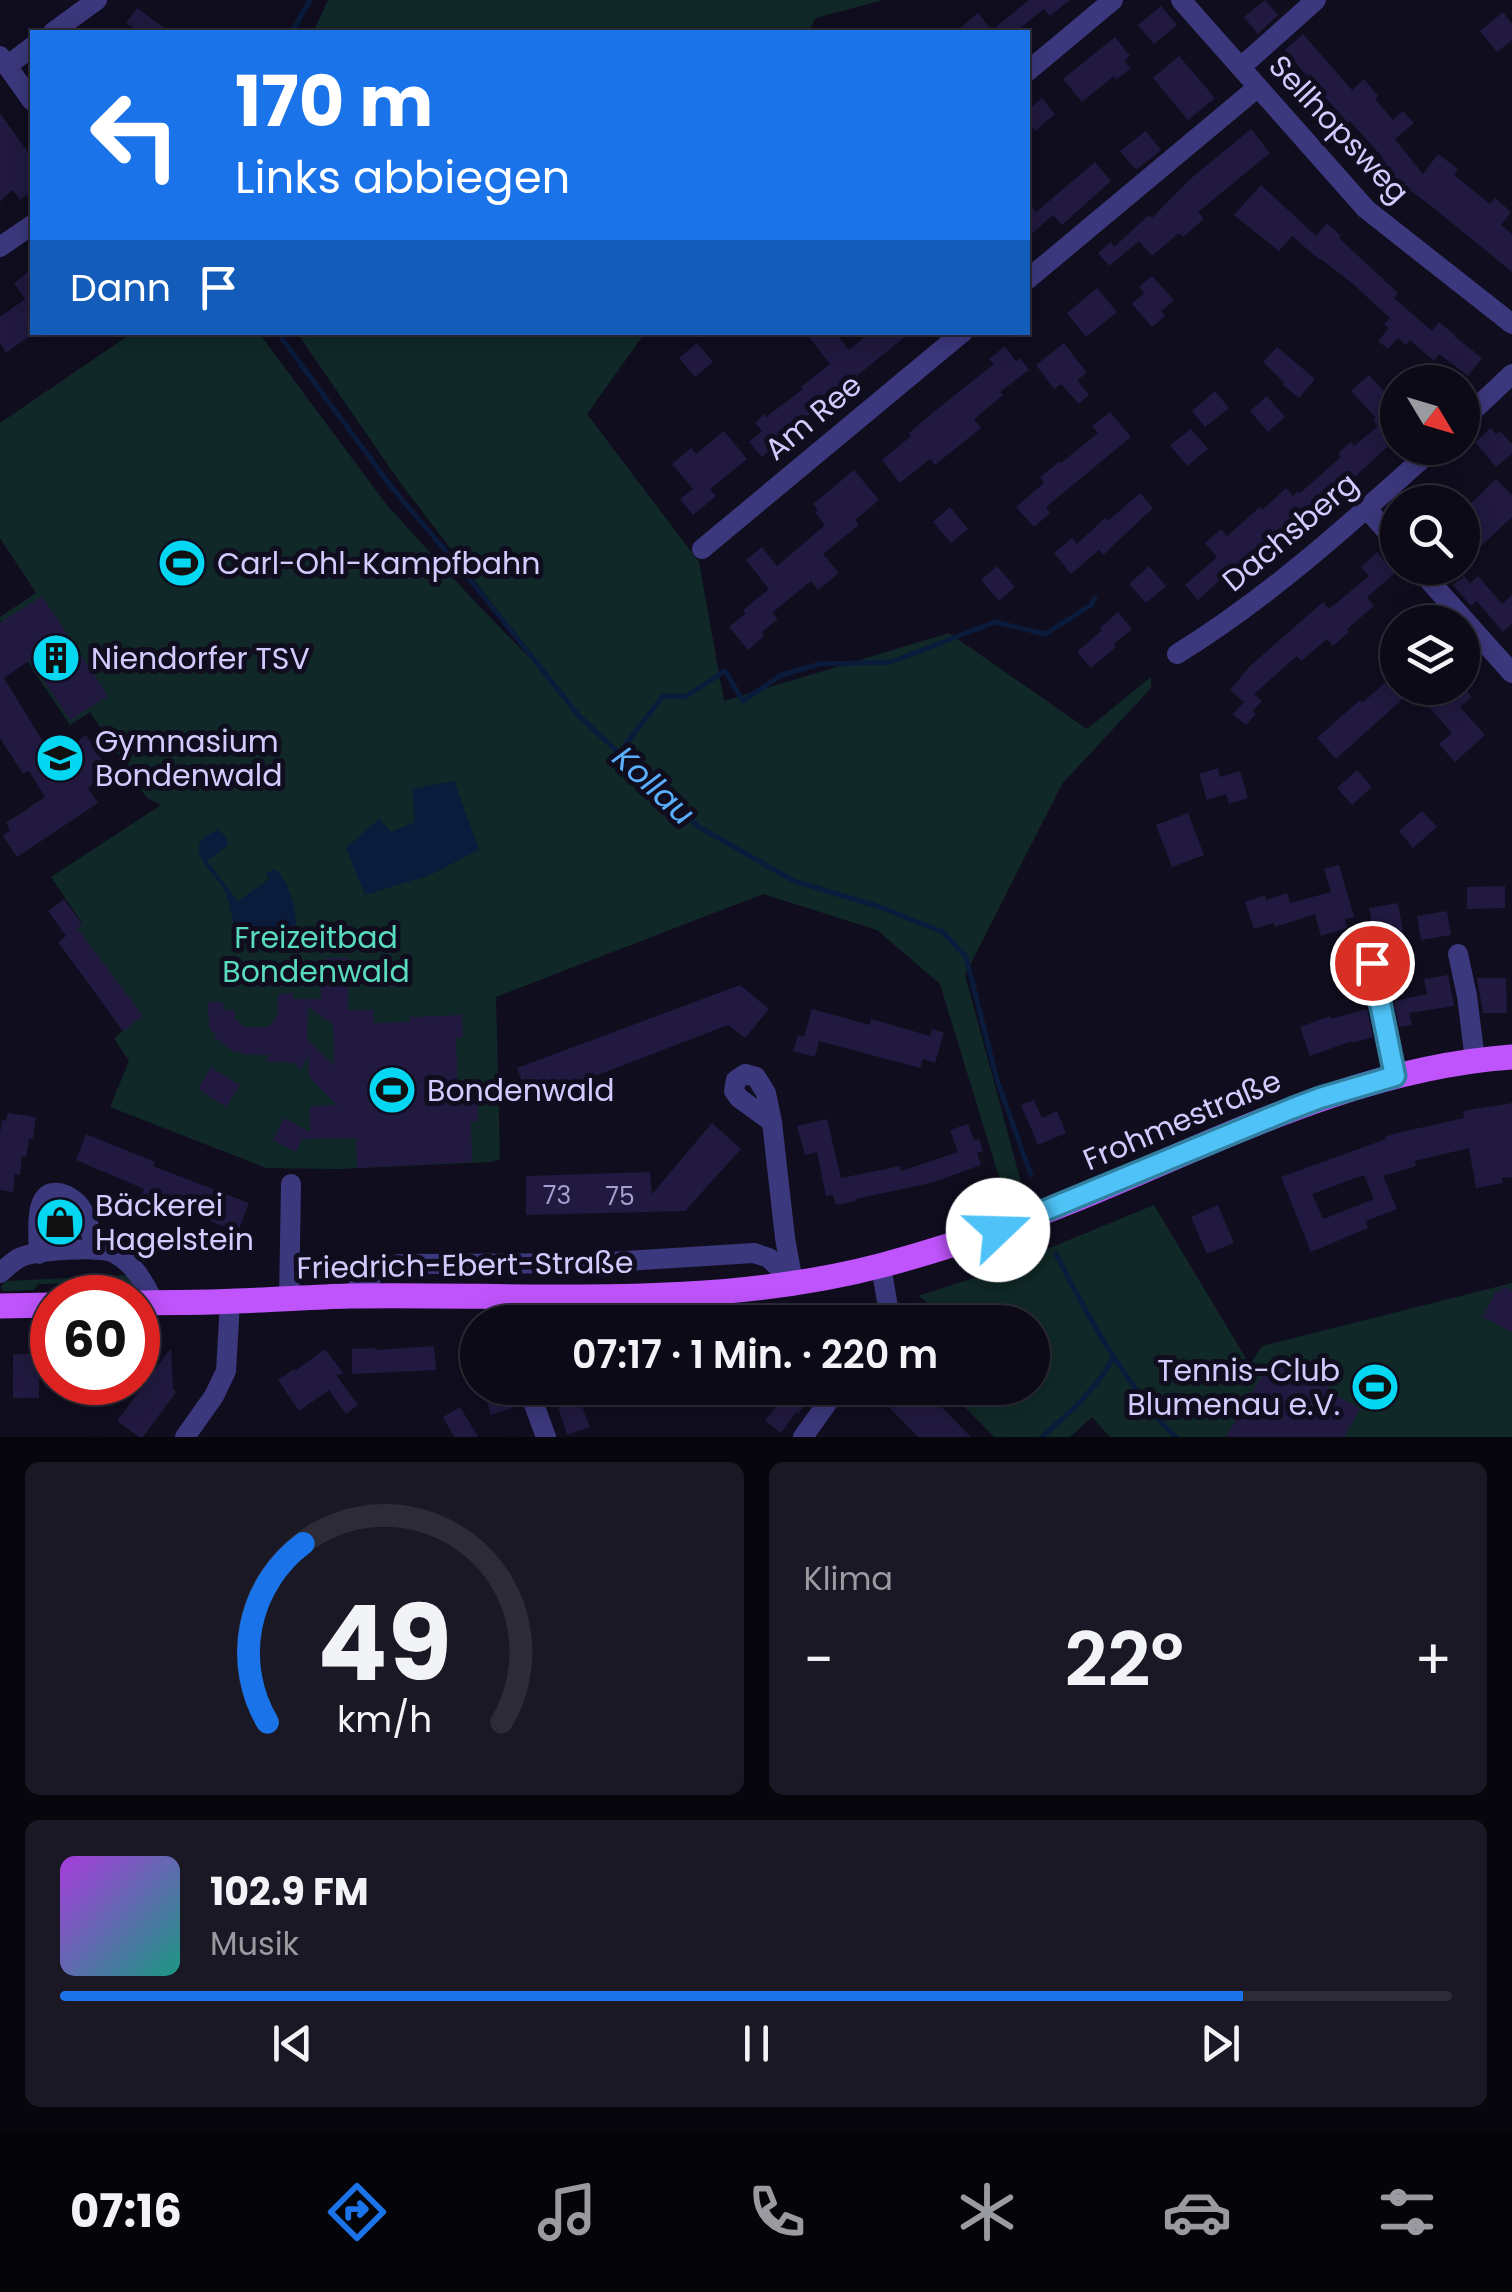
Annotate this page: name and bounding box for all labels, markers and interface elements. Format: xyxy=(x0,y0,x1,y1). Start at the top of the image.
street label: Sellhopsweg xyxy=(1259,45,1419,213)
text: 170 m xyxy=(235,52,433,151)
icon: left xyxy=(70,70,200,200)
text: Links abbiegen xyxy=(235,146,570,209)
icon: arrive xyxy=(191,260,246,315)
text: Dann xyxy=(70,261,171,314)
street label: Am Ree xyxy=(755,364,871,470)
north arrow xyxy=(1380,365,1480,465)
map controls xyxy=(1380,365,1480,705)
street label: Dachsberg xyxy=(1213,463,1367,601)
button: search xyxy=(1380,485,1480,585)
sports icon: Carl-Ohl-Kampfbahn xyxy=(156,537,208,589)
place label: Carl-Ohl-Kampfbahn xyxy=(217,542,541,585)
button: layers xyxy=(1380,605,1480,705)
building icon: Niendorfer TSV xyxy=(30,632,82,684)
place label: Niendorfer TSV xyxy=(91,637,310,680)
place label: Gymnasium Bondenwald xyxy=(95,720,282,797)
school or university icon: Gymnasium Bondenwald xyxy=(34,732,86,784)
water label: Kollau xyxy=(603,735,705,835)
park label: Freizeitbad Bondenwald xyxy=(222,916,410,993)
pin xyxy=(1330,921,1415,1006)
icon: arrive xyxy=(1345,936,1400,991)
street label: Frohmestraße xyxy=(1076,1059,1288,1181)
sports icon: Bondenwald xyxy=(366,1064,418,1116)
place label: Bondenwald xyxy=(427,1069,614,1112)
house number: 73 xyxy=(543,1178,571,1213)
position arrow xyxy=(946,1178,1050,1282)
house number: 75 xyxy=(605,1179,635,1214)
place label: Bäckerei Hagelstein xyxy=(95,1184,254,1261)
shop icon: Bäckerei Hagelstein xyxy=(34,1196,86,1248)
street label: Friedrich-Ebert-Straße xyxy=(296,1241,634,1289)
speed limit sign: 60 xyxy=(30,1275,160,1405)
text: 07:17 · 1 Min. · 220 m xyxy=(572,1328,938,1381)
place label: Tennis-Club Blumenau e.V. xyxy=(1127,1349,1340,1426)
sports icon: Tennis-Club Blumenau e.V. xyxy=(1349,1361,1401,1413)
text: Klima xyxy=(804,1556,893,1601)
text: 49 xyxy=(317,1571,451,1716)
text: 22° xyxy=(1064,1607,1184,1712)
text: − xyxy=(804,1621,834,1698)
text: + xyxy=(1414,1621,1452,1698)
text: km/h xyxy=(337,1694,432,1745)
text: 102.9 FM xyxy=(210,1865,369,1918)
text: Musik xyxy=(210,1921,299,1966)
icon: previous xyxy=(265,2016,320,2071)
icon: pause xyxy=(729,2016,784,2071)
icon: next xyxy=(1193,2016,1248,2071)
icon: directions xyxy=(322,2177,392,2247)
icon: music xyxy=(532,2177,602,2247)
icon: phone xyxy=(742,2177,812,2247)
icon: climate xyxy=(952,2177,1022,2247)
icon: car xyxy=(1162,2177,1232,2247)
icon: filters xyxy=(1372,2177,1442,2247)
text: 07:16 xyxy=(70,2180,182,2243)

